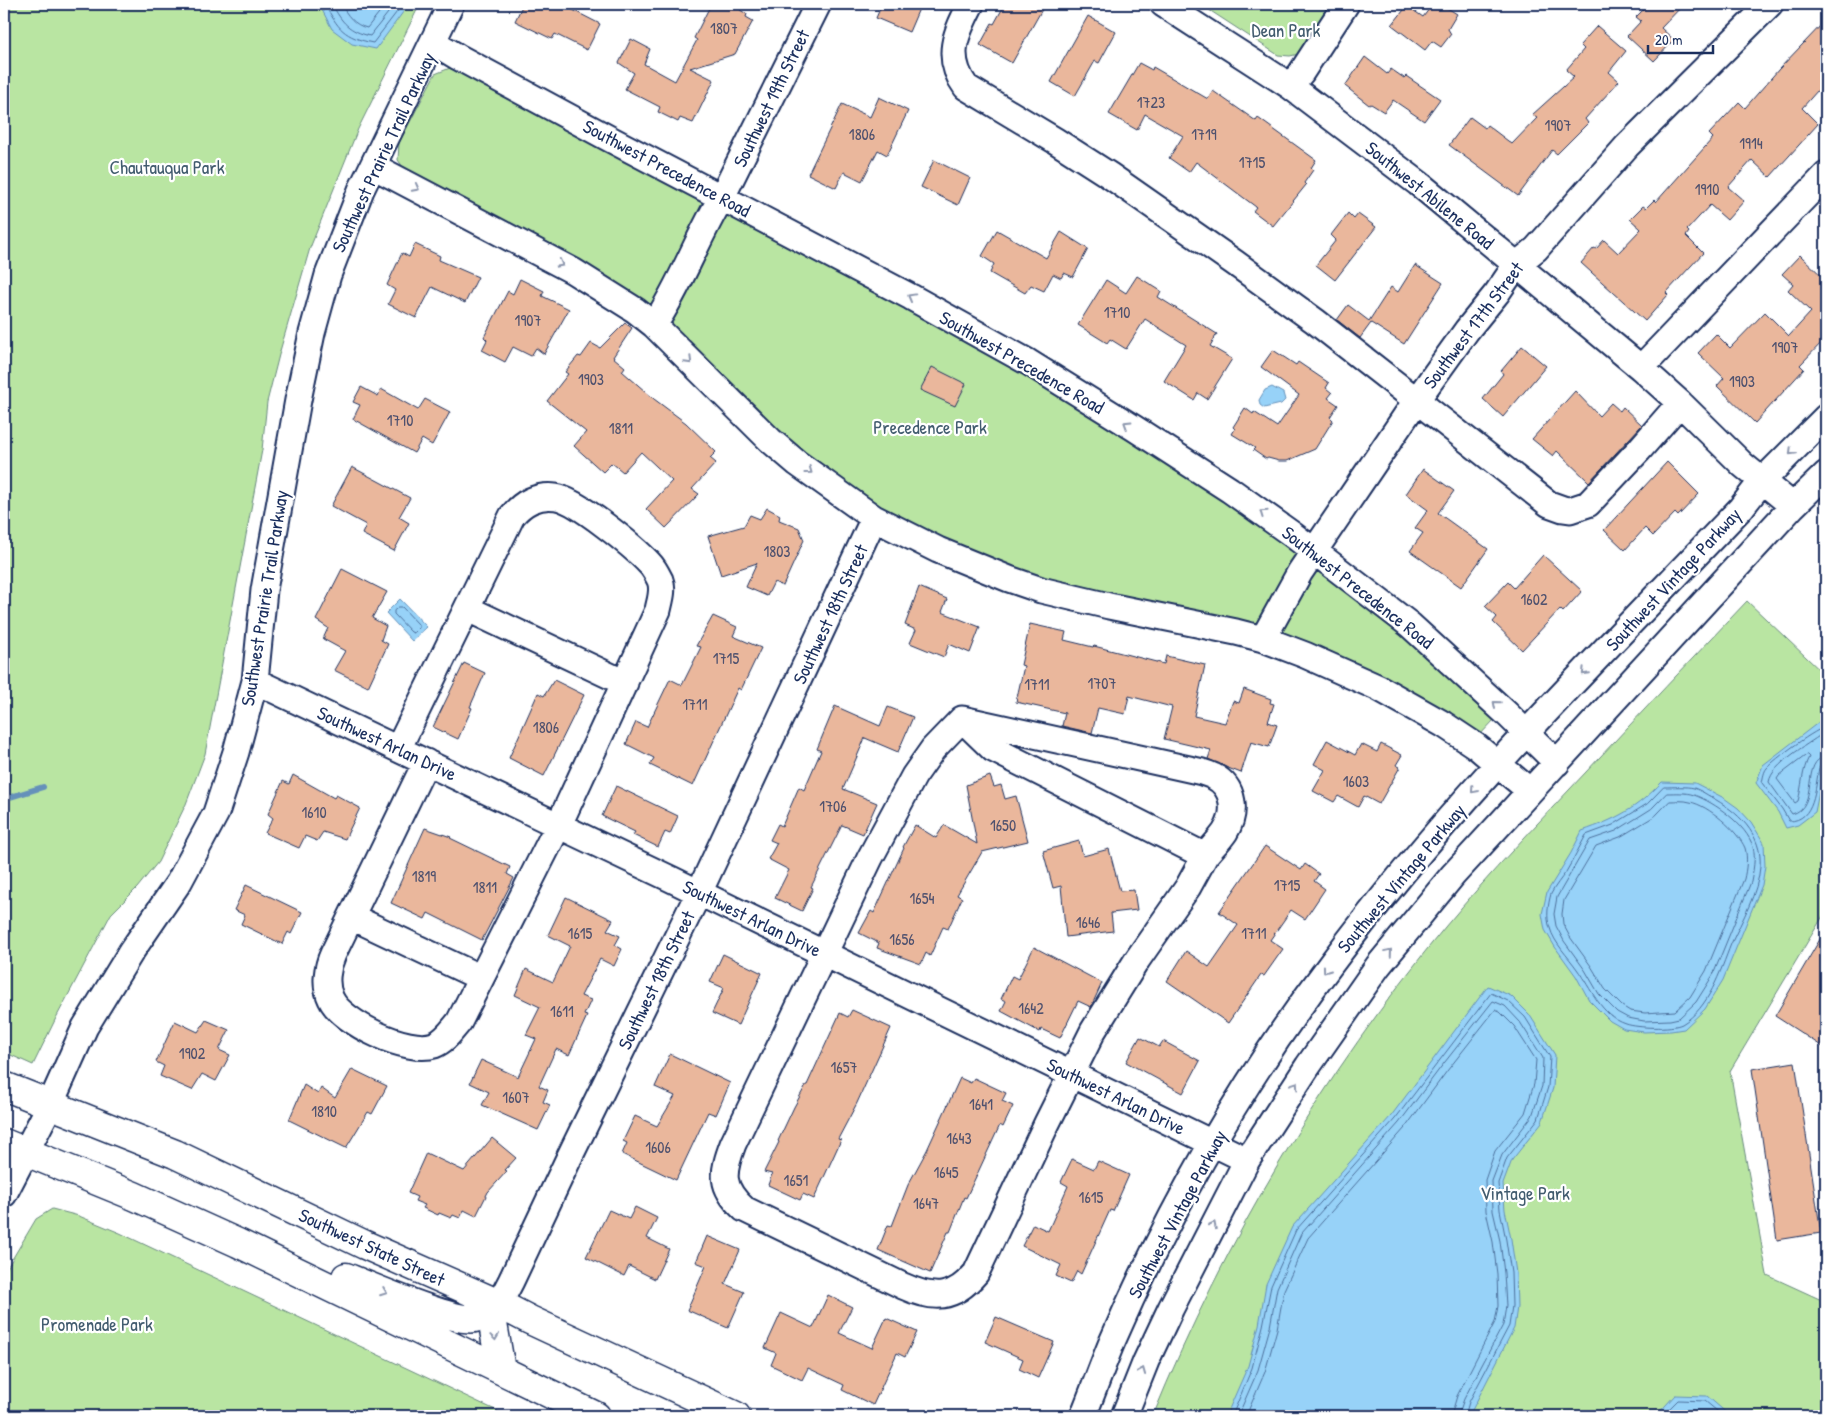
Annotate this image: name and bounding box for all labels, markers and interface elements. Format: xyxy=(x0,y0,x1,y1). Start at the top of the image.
house number: 1807 xyxy=(710,17,738,39)
park label: Dean Park xyxy=(1252,17,1321,43)
scale bar xyxy=(1648,22,1712,54)
street label: Southwest 19th Street xyxy=(726,24,816,171)
text: 20 m xyxy=(1655,29,1682,50)
street label: Southwest Prairie Trail Parkway xyxy=(325,48,441,256)
house number: 1723 xyxy=(1137,91,1165,113)
street label: Southwest Precedence Road xyxy=(579,113,756,223)
house number: 1907 xyxy=(1545,114,1571,136)
house number: 1806 xyxy=(849,123,875,145)
house number: 1719 xyxy=(1191,123,1217,145)
house number: 1914 xyxy=(1739,132,1763,154)
street label: Southwest Abilene Road xyxy=(1360,135,1500,255)
house number: 1715 xyxy=(1239,151,1265,173)
park label: Chautauqua Park xyxy=(109,154,225,180)
house number: 1910 xyxy=(1695,178,1719,200)
one-way arrow xyxy=(411,182,420,192)
street label: Southwest 17th Street xyxy=(1417,256,1530,394)
one-way arrow xyxy=(554,258,563,268)
one-way arrow xyxy=(908,294,917,304)
house number: 1710 xyxy=(1104,301,1130,323)
street label: Southwest Precedence Road xyxy=(935,304,1110,420)
house number: 1907 xyxy=(515,309,541,331)
house number: 1907 xyxy=(1772,336,1798,358)
one-way arrow xyxy=(683,355,692,364)
house number: 1903 xyxy=(578,368,604,390)
house number: 1903 xyxy=(1729,370,1755,392)
house number: 1710 xyxy=(387,409,413,431)
park label: Precedence Park xyxy=(873,414,987,440)
house number: 1811 xyxy=(609,417,633,439)
one-way arrow xyxy=(1123,420,1132,430)
one-way arrow xyxy=(1789,446,1798,455)
one-way arrow xyxy=(803,465,813,474)
street label: Southwest Prairie Trail Parkway xyxy=(234,488,294,708)
street label: Southwest Vintage Parkway xyxy=(1600,502,1746,656)
one-way arrow xyxy=(1259,510,1268,519)
street label: Southwest Precedence Road xyxy=(1277,519,1440,655)
house number: 1803 xyxy=(763,540,791,562)
street label: Southwest 18th Street xyxy=(786,540,874,688)
house number: 1602 xyxy=(1521,588,1548,610)
house number: 1715 xyxy=(713,647,739,669)
one-way arrow xyxy=(1582,666,1591,675)
house number: 1707 xyxy=(1088,672,1116,694)
house number: 1711 xyxy=(1024,673,1050,695)
house number: 1711 xyxy=(682,693,708,715)
street label: Southwest Arlan Drive xyxy=(313,699,461,787)
one-way arrow xyxy=(1493,701,1502,710)
house number: 1806 xyxy=(533,716,559,738)
house number: 1603 xyxy=(1343,770,1369,792)
one-way arrow xyxy=(1470,785,1479,794)
house number: 1706 xyxy=(819,795,847,817)
street label: Southwest Vintage Parkway xyxy=(1331,798,1471,958)
house number: 1610 xyxy=(301,801,327,823)
house number: 1650 xyxy=(990,814,1016,836)
house number: 1819 xyxy=(412,865,436,887)
street label: Southwest Arlan Drive xyxy=(678,873,826,963)
house number: 1715 xyxy=(1274,874,1300,896)
house number: 1811 xyxy=(473,876,497,898)
house number: 1654 xyxy=(910,887,934,909)
street label: Southwest 18th Street xyxy=(611,906,701,1054)
house number: 1646 xyxy=(1076,911,1100,933)
house number: 1615 xyxy=(568,922,593,944)
house number: 1711 xyxy=(1241,922,1267,944)
house number: 1656 xyxy=(889,928,915,950)
one-way arrow xyxy=(1384,949,1393,958)
one-way arrow xyxy=(1323,964,1332,974)
house number: 1642 xyxy=(1018,997,1044,1019)
house number: 1611 xyxy=(550,1000,574,1022)
house number: 1902 xyxy=(179,1042,206,1064)
street label: Southwest Arlan Drive xyxy=(1042,1051,1190,1141)
house number: 1657 xyxy=(831,1056,858,1078)
one-way arrow xyxy=(1289,1081,1299,1090)
house number: 1607 xyxy=(502,1086,530,1108)
house number: 1641 xyxy=(969,1093,993,1115)
house number: 1810 xyxy=(311,1100,337,1122)
street label: Southwest Vintage Parkway xyxy=(1122,1125,1232,1303)
house number: 1643 xyxy=(946,1127,972,1149)
house number: 1606 xyxy=(645,1136,671,1158)
house number: 1645 xyxy=(934,1161,959,1183)
house number: 1651 xyxy=(784,1169,809,1191)
park label: Vintage Park xyxy=(1480,1180,1570,1206)
house number: 1615 xyxy=(1079,1186,1104,1208)
house number: 1647 xyxy=(913,1192,939,1214)
street label: Southwest State Street xyxy=(295,1202,450,1292)
one-way arrow xyxy=(1207,1221,1217,1230)
one-way arrow xyxy=(379,1285,388,1296)
park label: Promenade Park xyxy=(41,1311,153,1337)
one-way arrow xyxy=(489,1333,500,1341)
one-way arrow xyxy=(1136,1367,1146,1376)

